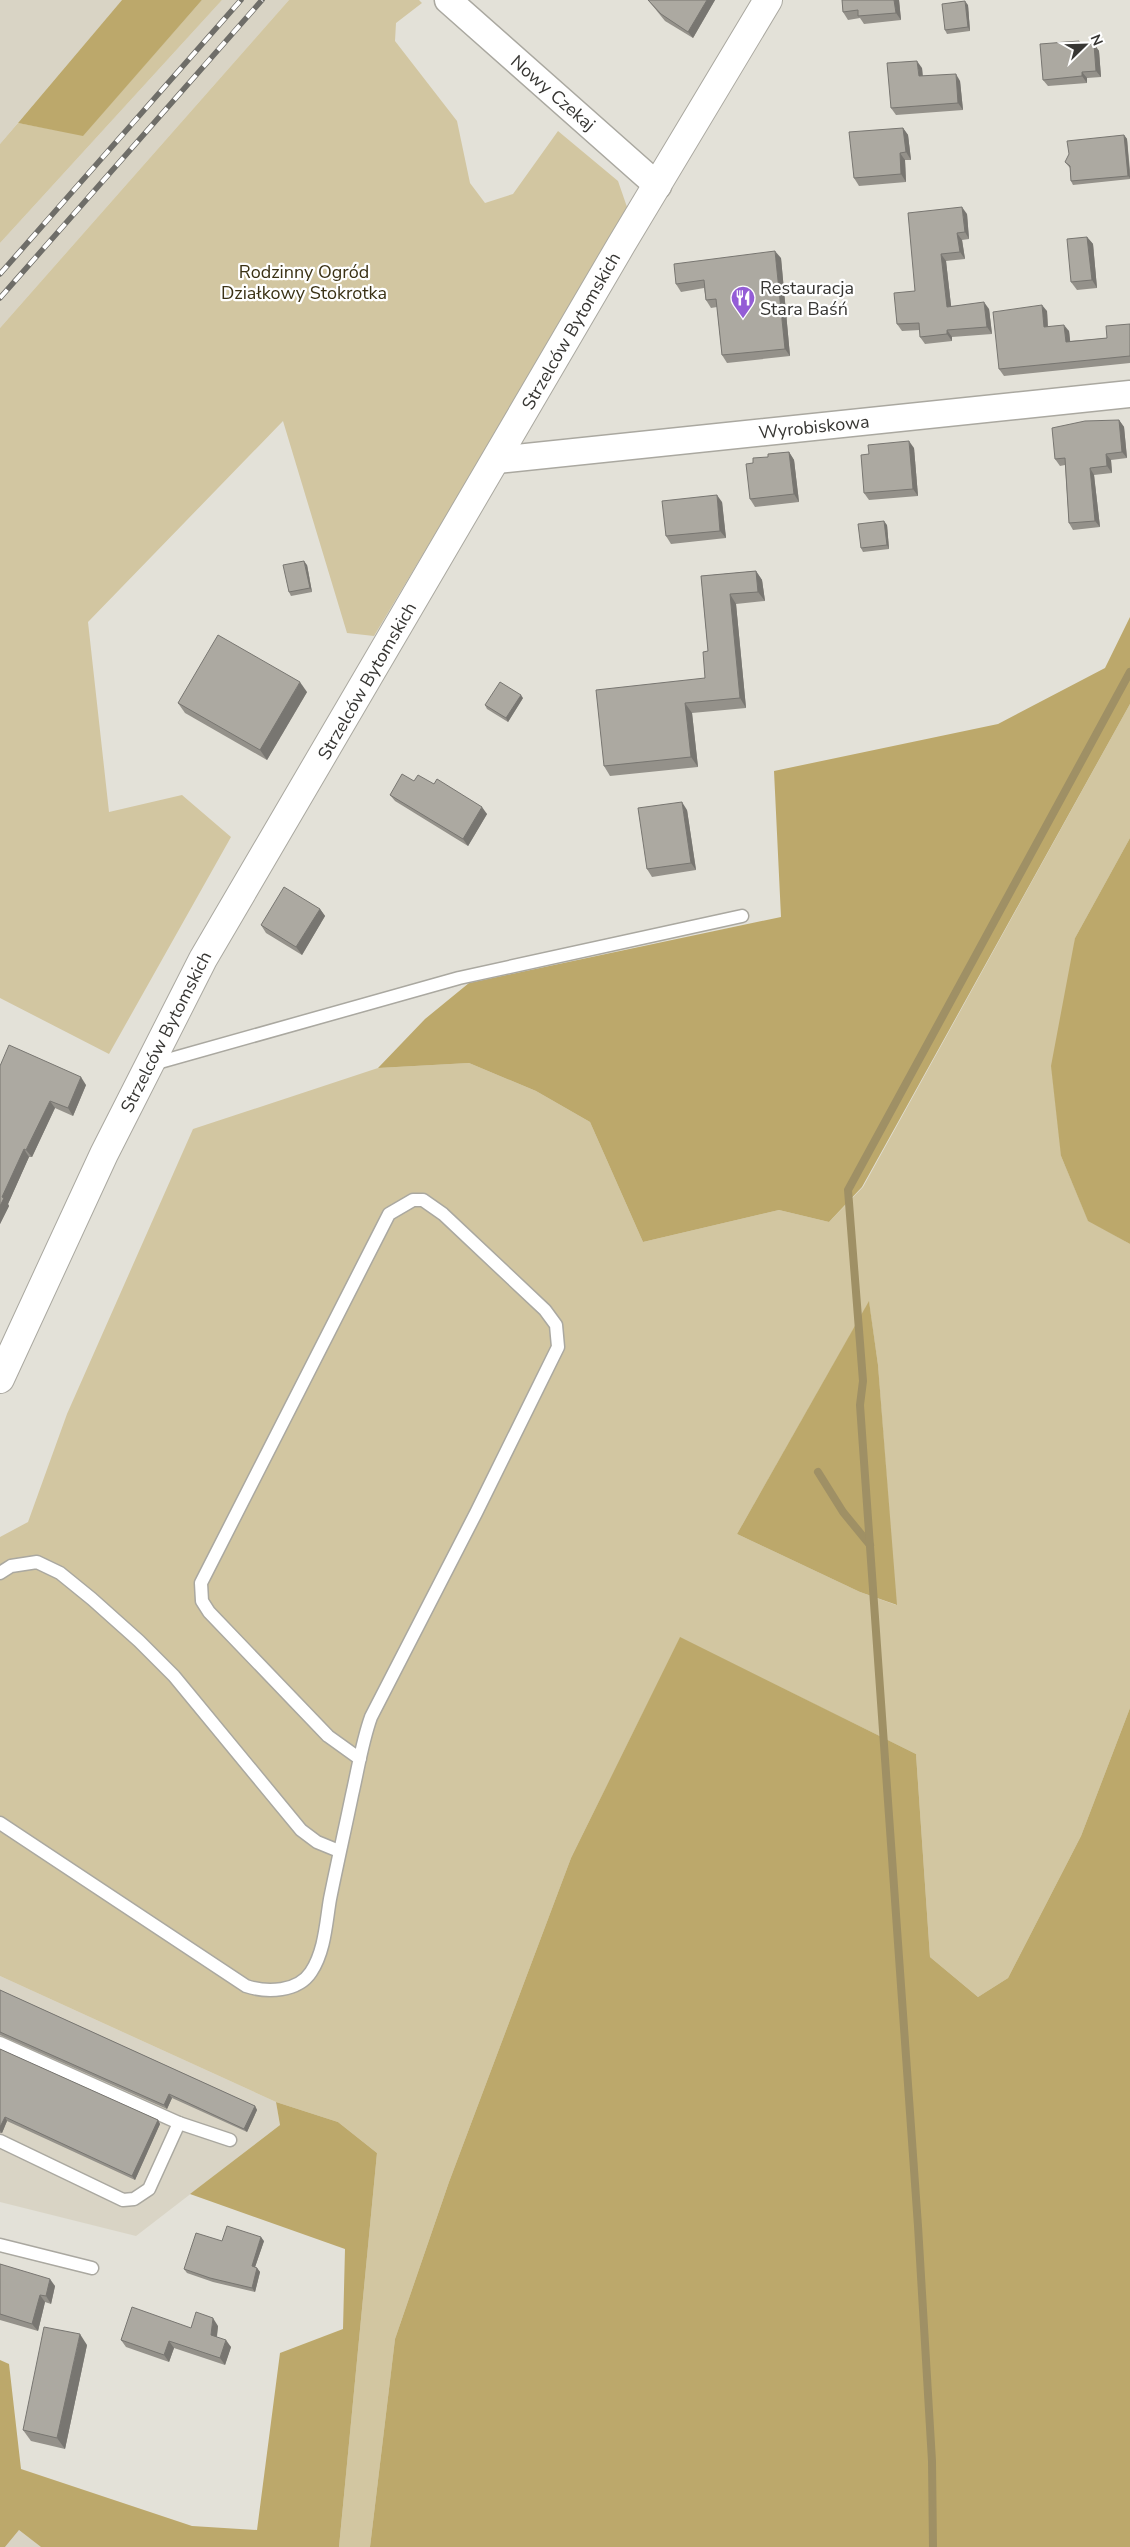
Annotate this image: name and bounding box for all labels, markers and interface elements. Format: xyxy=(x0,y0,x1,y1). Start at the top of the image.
north arrow xyxy=(1060,20,1110,70)
text: N xyxy=(1086,32,1107,49)
street label: Nowy Czekaj xyxy=(506,50,600,136)
street label: Strzelców Bytomskich xyxy=(516,248,626,414)
park label: Rodzinny Ogród Działkowy Stokrotka xyxy=(221,260,387,305)
place label: Restauracja Stara Baśń xyxy=(760,276,854,321)
restaurant icon: Restauracja Stara Baśń xyxy=(730,285,756,319)
street label: Wyrobiskowa xyxy=(757,409,871,445)
street label: Strzelców Bytomskich xyxy=(312,598,422,764)
street label: Strzelców Bytomskich xyxy=(115,947,217,1117)

